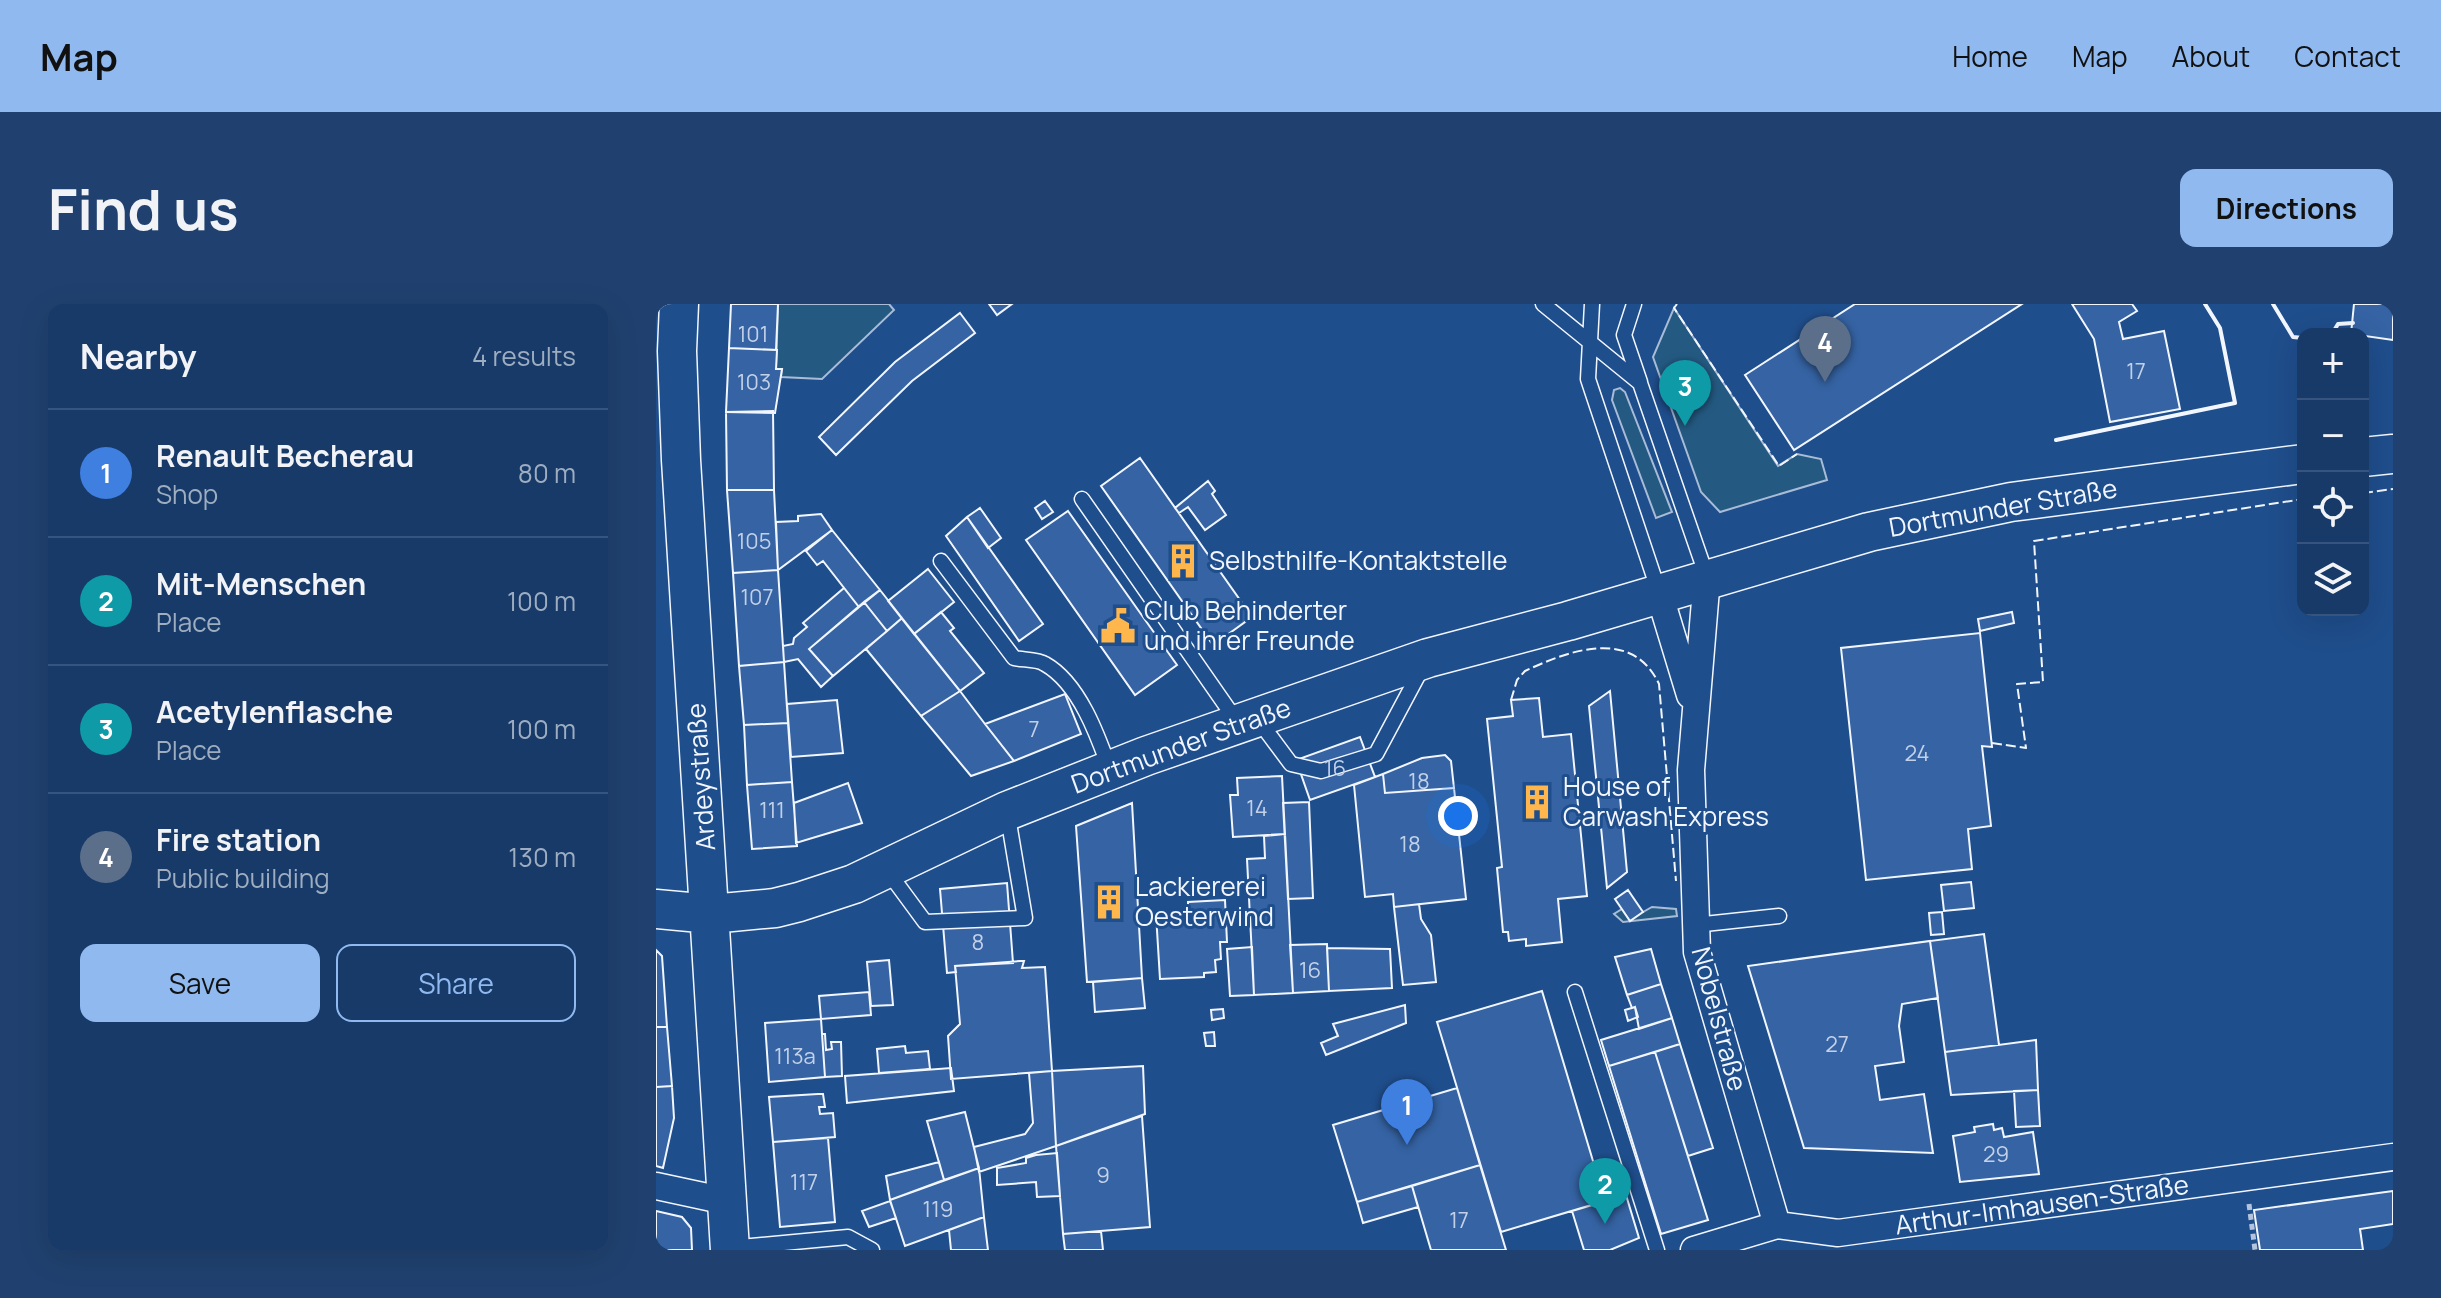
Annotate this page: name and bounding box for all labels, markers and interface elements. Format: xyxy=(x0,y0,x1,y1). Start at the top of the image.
text: Map xyxy=(40,30,118,82)
text: Home xyxy=(1952,37,2028,75)
text: Map xyxy=(2072,37,2128,75)
text: About xyxy=(2172,37,2250,75)
text: Contact xyxy=(2294,37,2401,75)
button: Directions xyxy=(2180,169,2393,247)
text: Find us xyxy=(48,170,239,247)
pin: 4 xyxy=(1799,316,1851,382)
house number: 101 xyxy=(738,319,768,349)
map controls xyxy=(2297,328,2369,616)
button: + xyxy=(2297,328,2369,400)
text: Nearby xyxy=(80,333,196,379)
text: 4 results xyxy=(472,338,576,374)
house number: 17 xyxy=(2126,356,2146,386)
pin: 3 xyxy=(1659,360,1711,426)
house number: 103 xyxy=(737,367,771,397)
button: − xyxy=(2297,400,2369,472)
text: Renault Becherau xyxy=(156,435,414,476)
text: 1 xyxy=(100,455,112,491)
text: 80 m xyxy=(518,455,576,491)
street label: Dortmunder Straße xyxy=(1886,469,2120,545)
button: locate xyxy=(2297,472,2369,544)
text: Shop xyxy=(156,476,218,512)
house number: 105 xyxy=(737,526,771,556)
building icon: Selbsthilfe-Kontaktstelle xyxy=(1164,542,1202,580)
place label: Selbsthilfe-Kontaktstelle xyxy=(1209,542,1507,578)
button: layers xyxy=(2297,544,2369,616)
text: Mit-Menschen xyxy=(156,563,366,604)
house number: 107 xyxy=(740,582,774,612)
text: 2 xyxy=(98,583,114,619)
text: 100 m xyxy=(507,583,576,619)
place label: Club Behinderter und ihrer Freunde xyxy=(1144,592,1355,658)
text: Place xyxy=(156,604,221,640)
public building icon: Club Behinderter und ihrer Freunde xyxy=(1099,607,1137,645)
street label: Dortmunder Straße xyxy=(1066,689,1295,802)
text: Acetylenflasche xyxy=(156,691,393,732)
street label: Ardeystraße xyxy=(677,702,723,852)
text: 3 xyxy=(98,711,114,747)
text: 100 m xyxy=(507,711,576,747)
house number: 7 xyxy=(1028,714,1040,744)
text: Place xyxy=(156,732,221,768)
house number: 24 xyxy=(1904,738,1930,768)
house number: 16 xyxy=(1324,753,1346,783)
house number: 18 xyxy=(1408,766,1430,796)
place label: House of Carwash Express xyxy=(1563,768,1769,834)
building icon: House of Carwash Express xyxy=(1518,783,1556,821)
house number: 14 xyxy=(1246,793,1268,823)
house number: 111 xyxy=(759,795,785,825)
your location xyxy=(1438,796,1478,836)
text: Fire station xyxy=(156,819,321,860)
house number: 18 xyxy=(1399,829,1421,859)
text: 4 xyxy=(98,839,114,875)
text: 130 m xyxy=(508,839,576,875)
text: Public building xyxy=(156,860,330,896)
place label: Lackiererei Oesterwind xyxy=(1135,868,1274,934)
building icon: Lackiererei Oesterwind xyxy=(1090,883,1128,921)
house number: 8 xyxy=(972,927,984,957)
street label: Nobelstraße xyxy=(1683,943,1756,1095)
button: Save xyxy=(80,944,320,1022)
button: Share xyxy=(336,944,576,1022)
house number: 16 xyxy=(1299,955,1321,985)
house number: 27 xyxy=(1825,1029,1849,1059)
house number: 113a xyxy=(774,1041,816,1071)
pin: 1 xyxy=(1381,1079,1433,1145)
house number: 29 xyxy=(1983,1139,2009,1169)
pin: 2 xyxy=(1579,1158,1631,1224)
house number: 9 xyxy=(1096,1160,1110,1190)
street label: Arthur-Imhausen-Straße xyxy=(1893,1166,2191,1242)
house number: 117 xyxy=(790,1167,818,1197)
house number: 119 xyxy=(923,1194,953,1224)
house number: 17 xyxy=(1449,1205,1469,1235)

